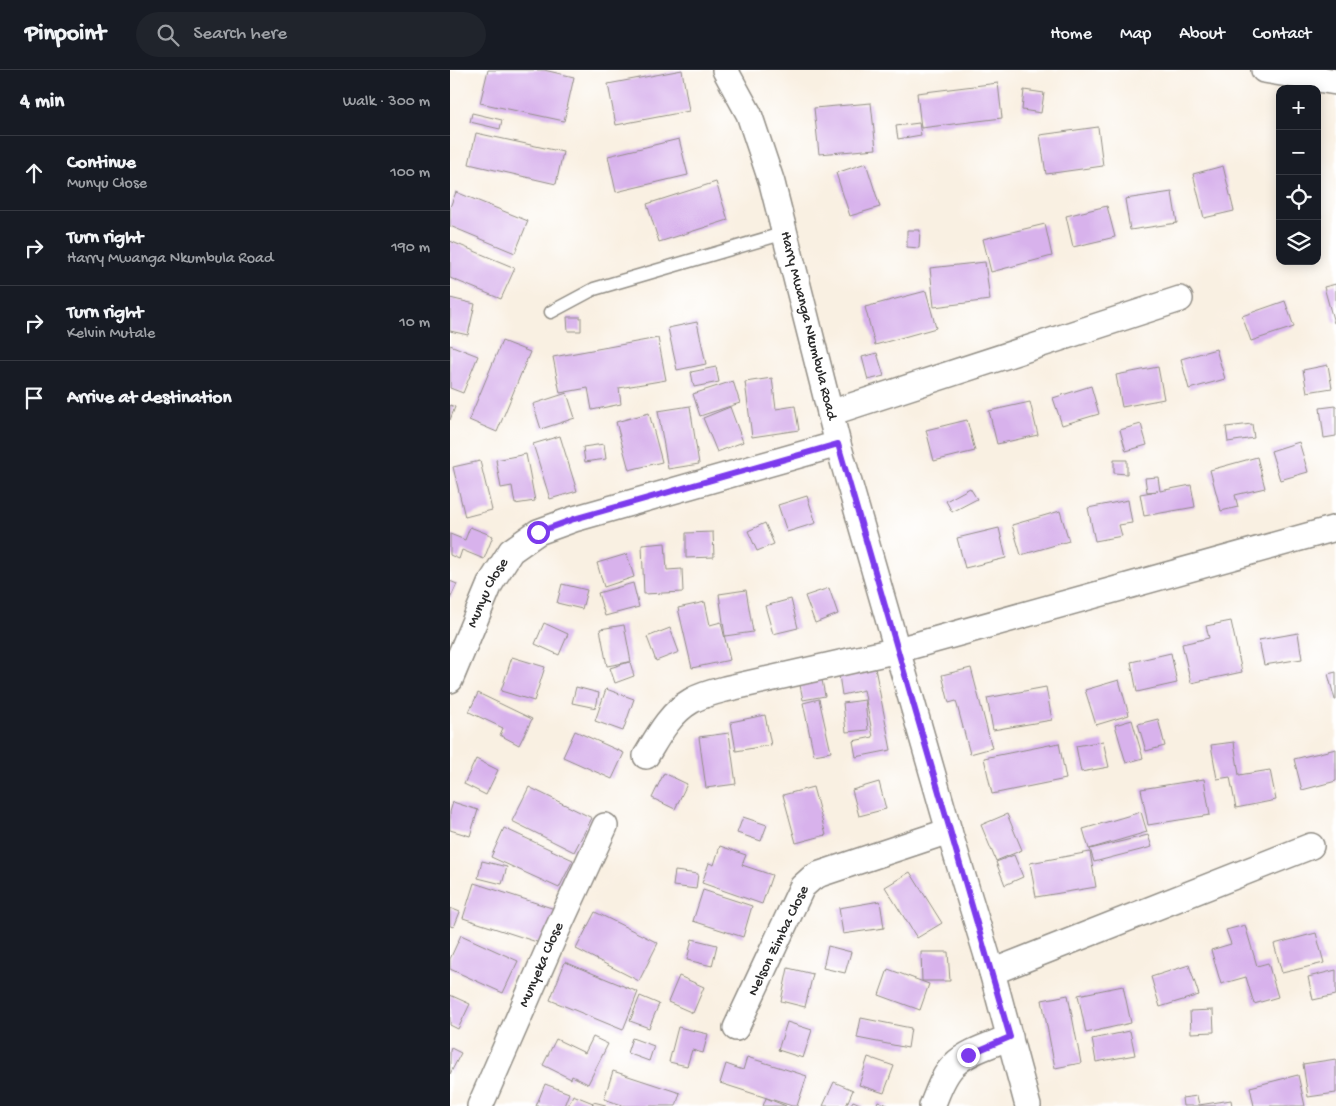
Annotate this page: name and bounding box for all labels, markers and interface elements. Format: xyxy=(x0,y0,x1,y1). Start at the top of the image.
search box xyxy=(136,12,486,57)
text: Pinpoint xyxy=(25,20,106,49)
icon: search xyxy=(154,21,182,49)
text: Search here xyxy=(194,23,287,46)
text: Home xyxy=(1050,24,1092,45)
text: Map xyxy=(1120,24,1151,45)
text: About xyxy=(1179,24,1225,45)
text: Contact xyxy=(1253,24,1311,45)
map controls xyxy=(1276,85,1321,265)
button: + xyxy=(1276,85,1321,130)
text: 4 min xyxy=(20,90,64,115)
text: Walk · 300 m xyxy=(343,93,430,112)
button: − xyxy=(1276,130,1321,175)
text: Continue xyxy=(67,152,136,175)
icon: ahead xyxy=(20,159,48,187)
text: 100 m xyxy=(390,164,430,183)
text: Munyu Close xyxy=(67,175,147,194)
button: locate xyxy=(1276,175,1321,220)
button: layers xyxy=(1276,220,1321,265)
text: Turn right xyxy=(67,227,143,250)
street label: Harry Mwanga Nkumbula Road xyxy=(776,230,841,423)
icon: right xyxy=(20,234,48,262)
text: 190 m xyxy=(391,239,430,258)
text: Harry Mwanga Nkumbula Road xyxy=(67,250,273,269)
text: Turn right xyxy=(67,302,143,325)
icon: right xyxy=(20,309,48,337)
text: 10 m xyxy=(399,314,430,333)
text: Kelvin Mutale xyxy=(67,325,155,344)
icon: arrive xyxy=(20,384,48,412)
text: Arrive at destination xyxy=(67,387,231,410)
route start xyxy=(527,521,550,544)
street label: Munyu Close xyxy=(464,555,513,630)
street label: Nelson Zimba Close xyxy=(744,883,814,999)
street label: Munyeka Close xyxy=(515,919,568,1010)
route end xyxy=(957,1044,980,1067)

